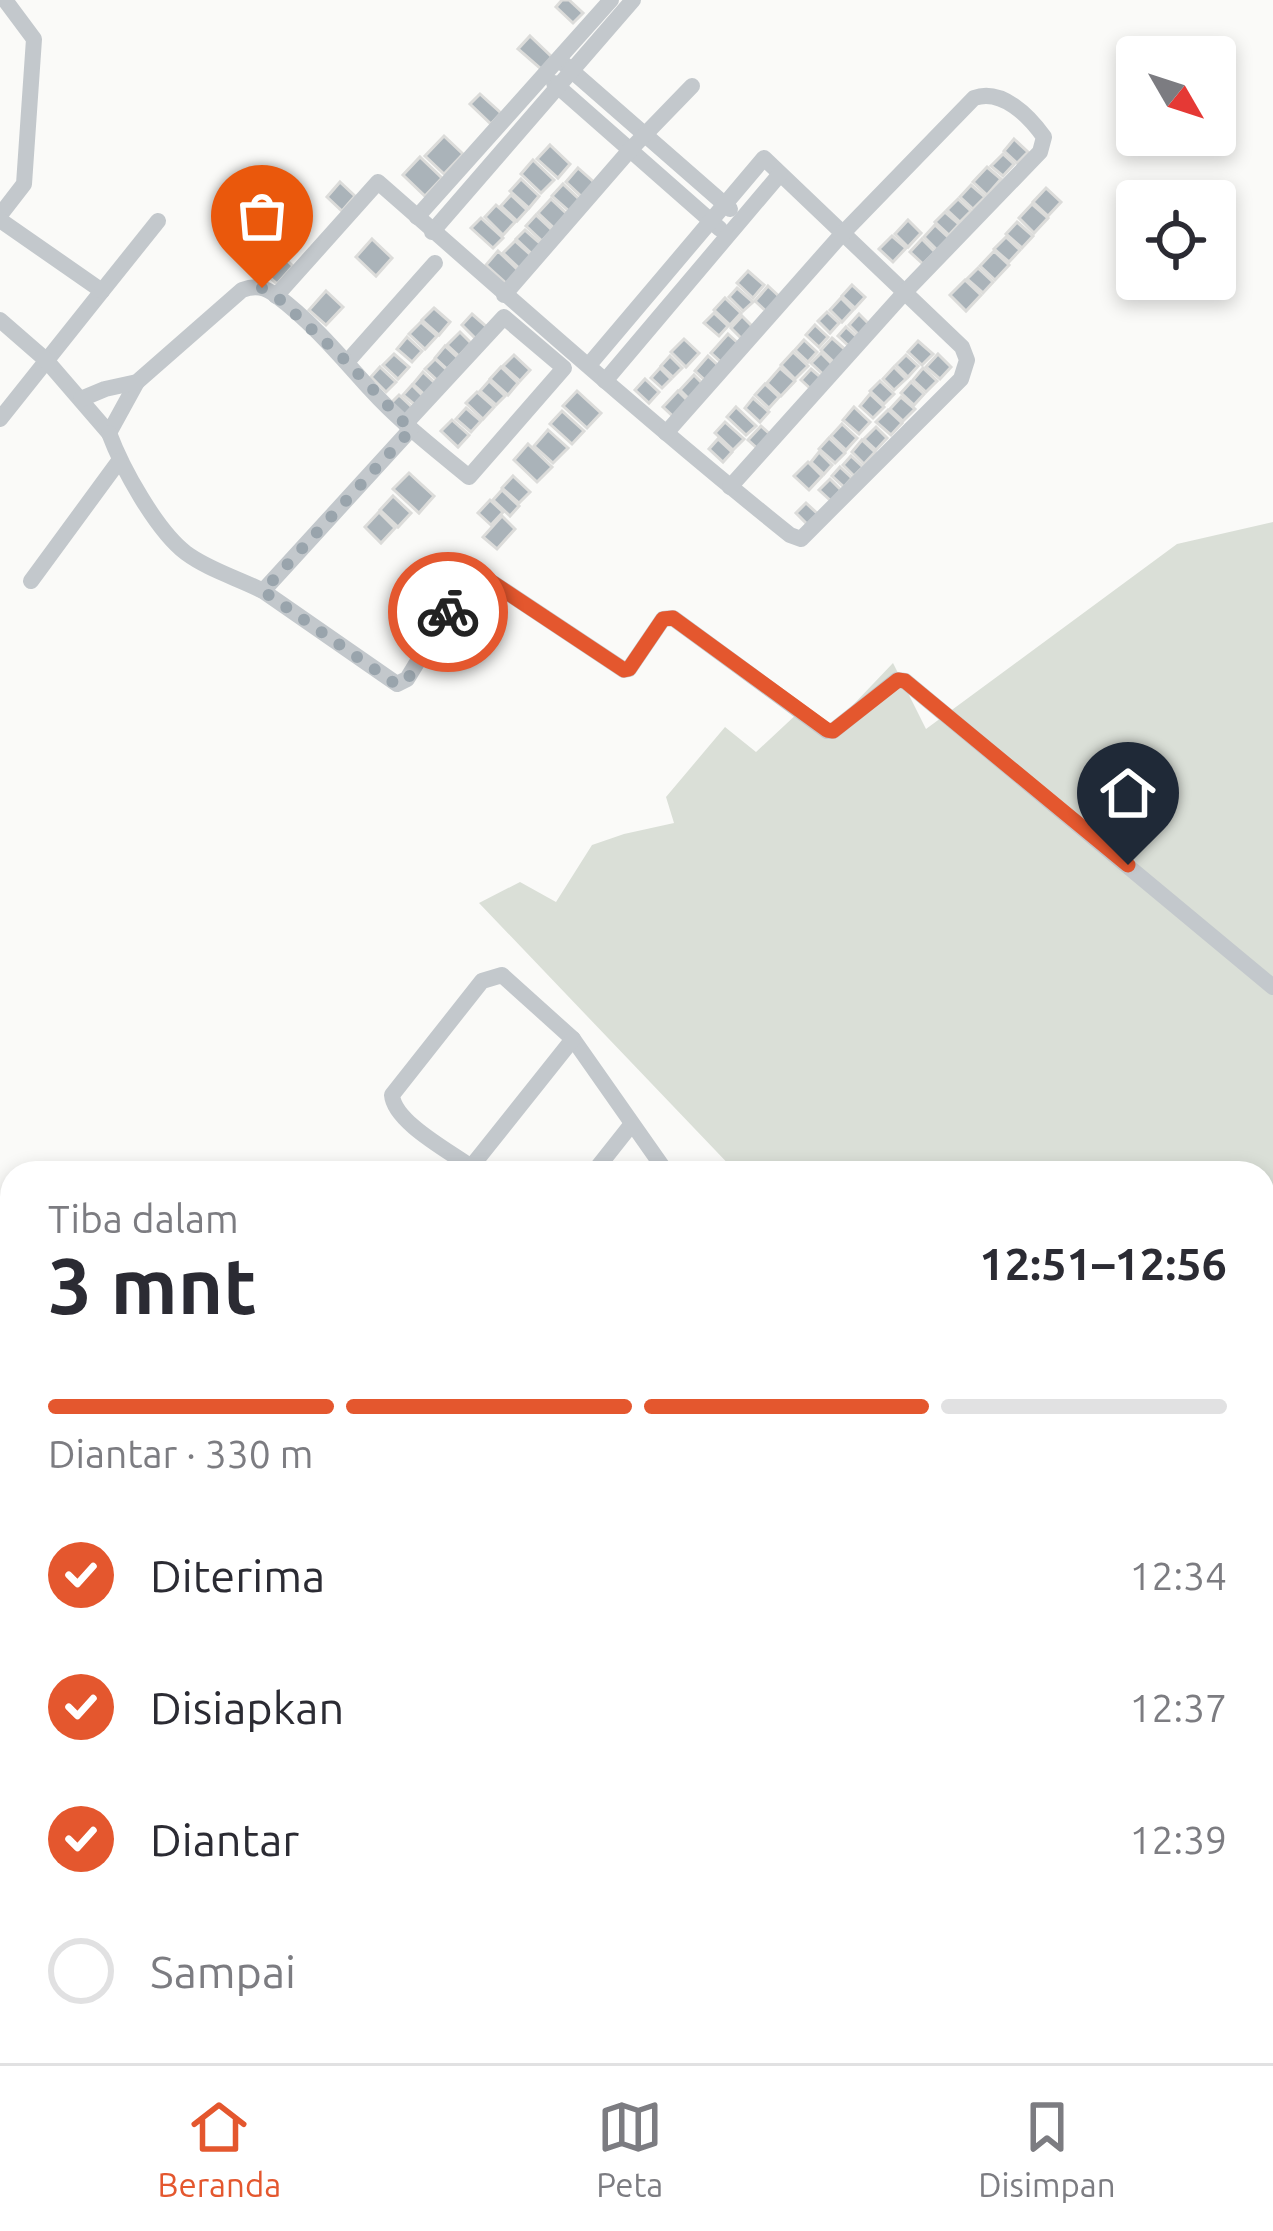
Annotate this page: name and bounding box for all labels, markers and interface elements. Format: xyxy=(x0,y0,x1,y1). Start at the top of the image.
north arrow xyxy=(1116,36,1236,156)
map controls xyxy=(1116,36,1236,300)
pin xyxy=(211,165,313,288)
button: locate xyxy=(1116,180,1236,300)
icon: bag xyxy=(229,183,295,249)
courier xyxy=(388,552,508,672)
icon: bike xyxy=(415,579,481,645)
pin xyxy=(1077,742,1179,865)
icon: home xyxy=(1095,760,1161,826)
text: Tiba dalam xyxy=(48,1197,239,1240)
text: 12:51–12:56 xyxy=(979,1238,1227,1289)
text: 3 mnt xyxy=(48,1241,257,1329)
text: Diantar · 330 m xyxy=(48,1432,313,1475)
icon: check xyxy=(48,1542,114,1608)
text: Diterima xyxy=(150,1550,325,1601)
text: 12:34 xyxy=(1129,1554,1227,1597)
icon: check xyxy=(48,1674,114,1740)
text: Disiapkan xyxy=(150,1682,344,1733)
text: 12:37 xyxy=(1129,1686,1227,1729)
icon: check xyxy=(48,1806,114,1872)
text: Diantar xyxy=(150,1814,299,1865)
text: 12:39 xyxy=(1129,1818,1227,1861)
text: Sampai xyxy=(150,1946,296,1997)
tab: Beranda xyxy=(157,2094,281,2203)
tab: Peta xyxy=(596,2094,663,2203)
tab: Disimpan xyxy=(978,2094,1116,2203)

